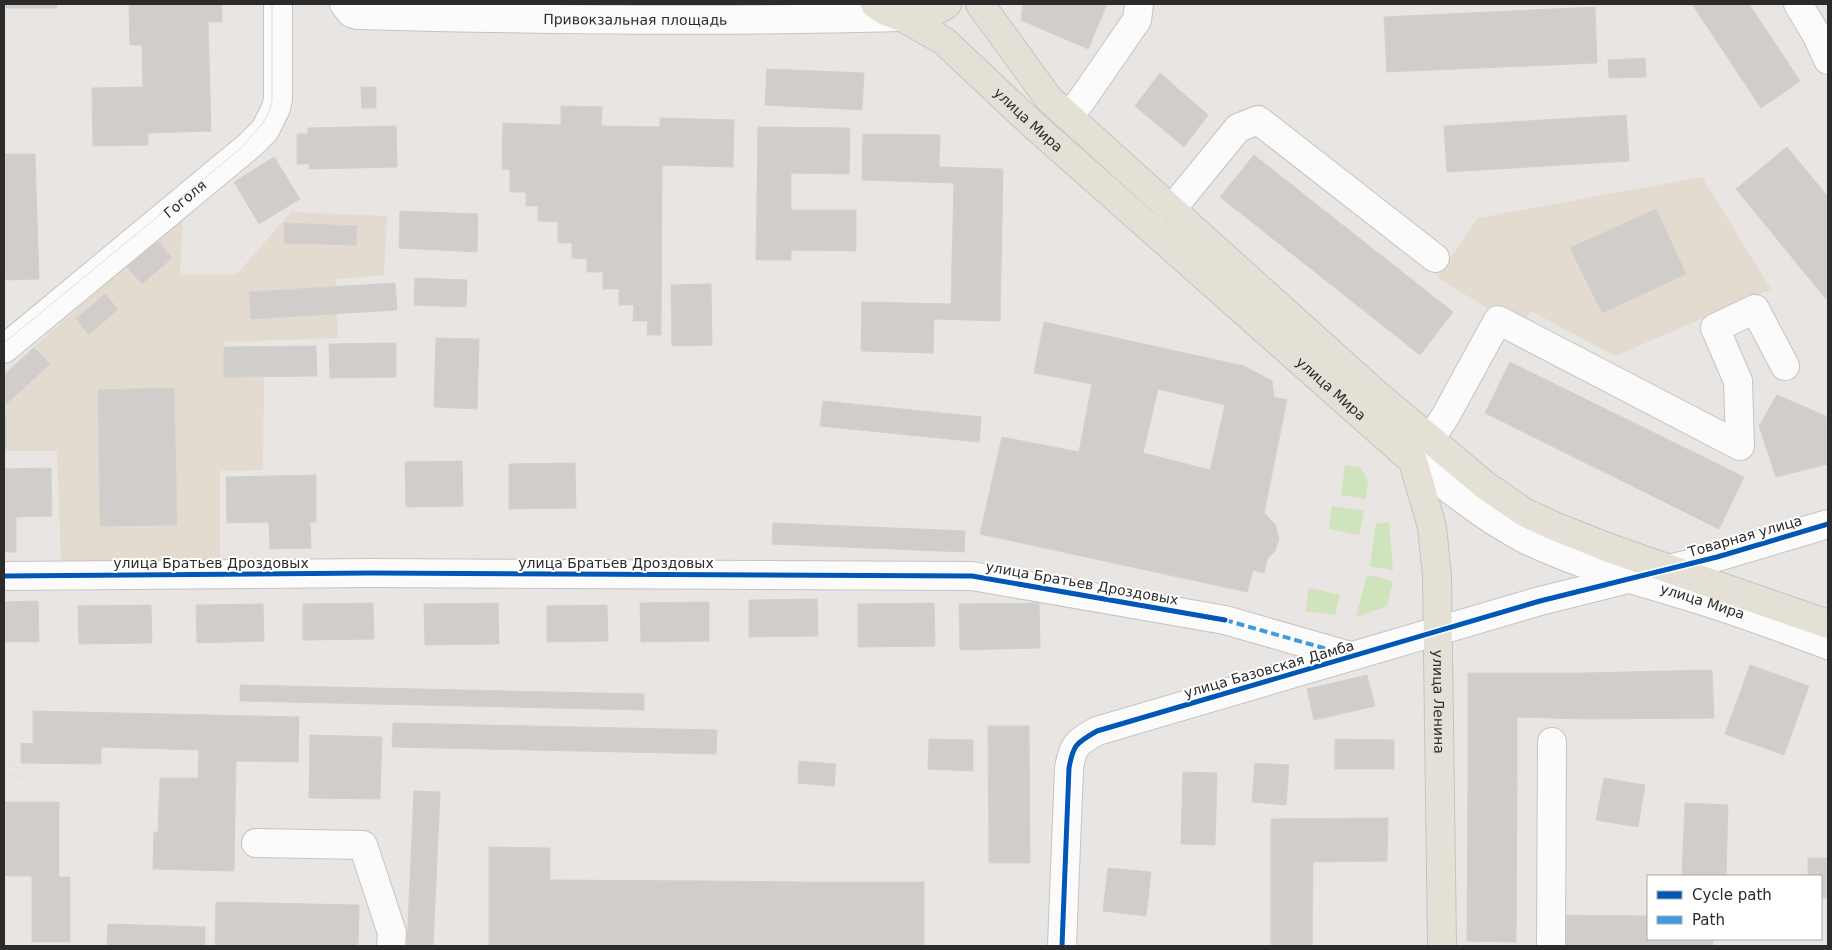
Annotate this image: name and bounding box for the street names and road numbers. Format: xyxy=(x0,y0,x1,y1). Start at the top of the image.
street label: Привокзальная площадь xyxy=(543,11,727,28)
street label: улица Мира xyxy=(991,84,1066,155)
street label: Гоголя xyxy=(160,177,209,221)
street label: улица Мира xyxy=(1293,354,1369,424)
street label: Товарная улица xyxy=(1685,512,1804,560)
street label: улица Братьев Дроздовых xyxy=(113,555,309,571)
street label: улица Братьев Дроздовых xyxy=(518,555,714,571)
street label: улица Братьев Дроздовых xyxy=(984,558,1180,608)
street label: улица Мира xyxy=(1658,580,1747,622)
street label: улица Базовская Дамба xyxy=(1182,637,1356,701)
street label: улица Ленина xyxy=(1430,650,1447,754)

